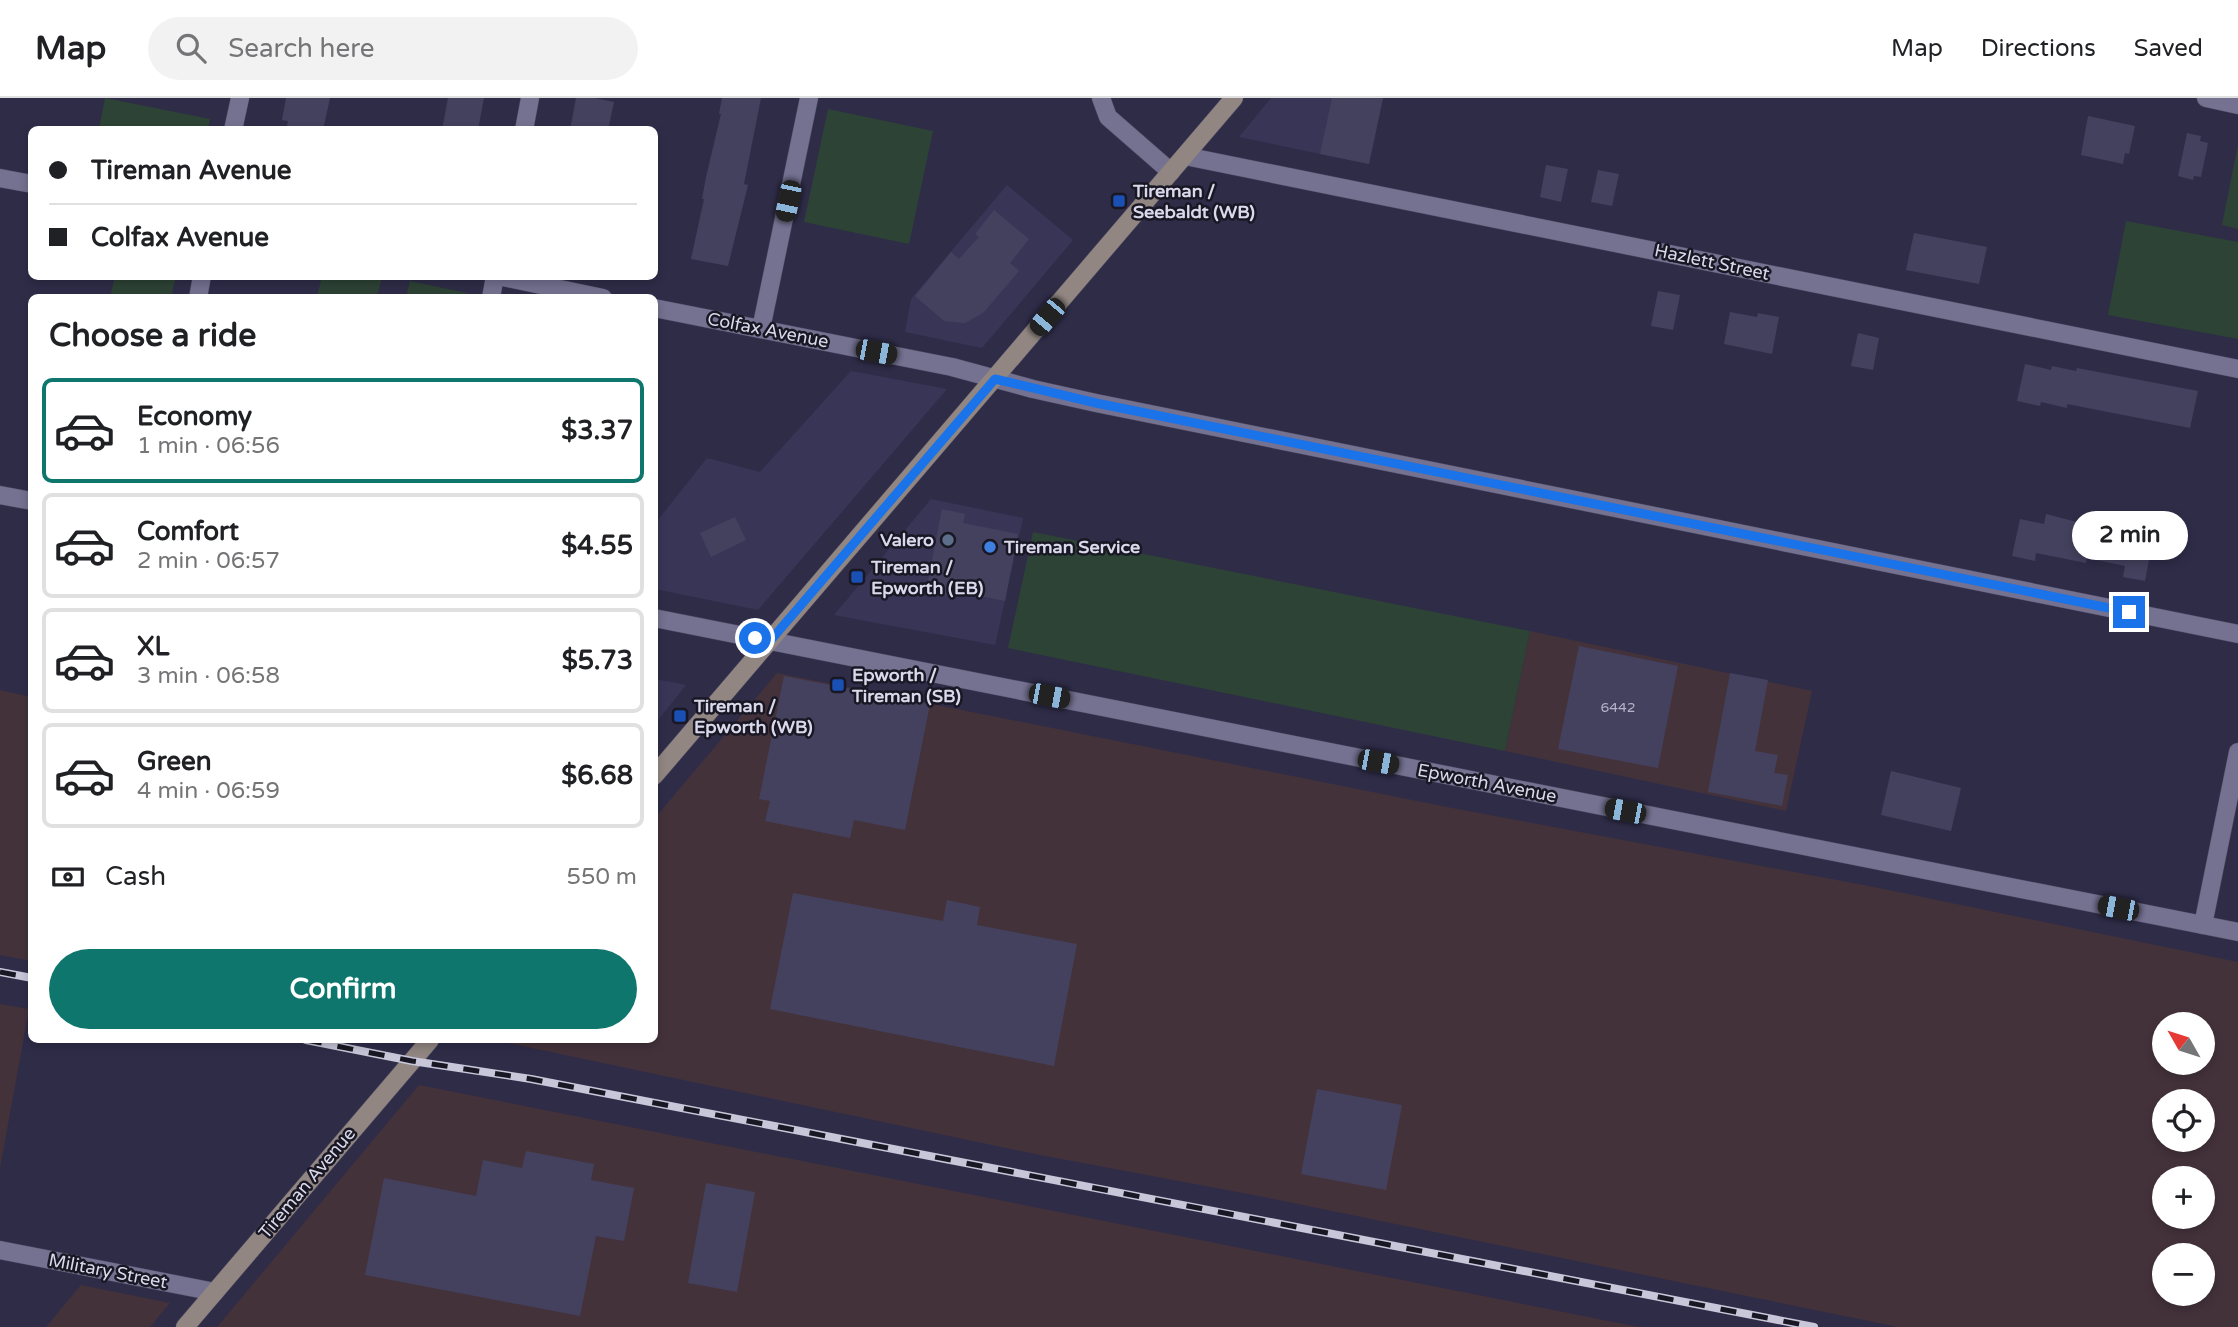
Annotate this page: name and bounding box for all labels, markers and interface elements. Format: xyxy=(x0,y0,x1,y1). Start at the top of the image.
search box xyxy=(148,17,638,80)
text: Map xyxy=(35,29,106,68)
icon: search xyxy=(172,29,210,67)
text: Search here xyxy=(228,33,374,64)
text: Map xyxy=(1891,34,1943,63)
text: Directions xyxy=(1981,34,2096,63)
text: Saved xyxy=(2134,34,2203,63)
text: Tireman Avenue xyxy=(91,155,291,186)
car xyxy=(774,178,803,224)
place label: Tireman / Seebaldt (WB) xyxy=(1132,180,1255,223)
marker: Tireman / Seebaldt (WB) xyxy=(1111,193,1127,209)
text: Colfax Avenue xyxy=(91,222,269,253)
street label: Hazlett Street xyxy=(1652,239,1772,285)
car xyxy=(1026,294,1069,340)
street label: Colfax Avenue xyxy=(705,307,831,353)
text: Choose a ride xyxy=(49,317,256,355)
car xyxy=(854,338,899,366)
icon: car xyxy=(53,399,116,462)
text: Economy xyxy=(137,401,252,432)
text: $3.37 xyxy=(561,415,633,446)
text: 1 min · 06:56 xyxy=(137,432,280,460)
callout: 2 min xyxy=(2071,510,2187,560)
icon: car xyxy=(53,514,116,577)
text: Comfort xyxy=(137,516,239,547)
text: 2 min xyxy=(2099,521,2161,549)
place label: Valero xyxy=(880,529,934,551)
text: $4.55 xyxy=(561,530,633,561)
marker: Valero xyxy=(940,532,956,548)
place label: Tireman Service xyxy=(1003,536,1140,558)
marker: Tireman Service xyxy=(982,539,998,555)
text: 2 min · 06:57 xyxy=(137,547,280,575)
place label: Tireman / Epworth (EB) xyxy=(870,556,984,599)
marker: Tireman / Epworth (EB) xyxy=(849,569,865,585)
route end xyxy=(2113,596,2145,628)
route start xyxy=(739,622,771,654)
icon: car xyxy=(53,629,116,692)
text: XL xyxy=(137,631,169,662)
text: $5.73 xyxy=(562,645,633,676)
text: 3 min · 06:58 xyxy=(137,662,280,690)
place label: Epworth / Tireman (SB) xyxy=(851,664,961,707)
marker: Epworth / Tireman (SB) xyxy=(830,677,846,693)
car xyxy=(1027,682,1072,710)
place label: Tireman / Epworth (WB) xyxy=(693,695,813,738)
house number: 6442 xyxy=(1600,699,1636,716)
marker: Tireman / Epworth (WB) xyxy=(672,708,688,724)
icon: car xyxy=(53,744,116,807)
text: Green xyxy=(137,746,212,777)
car xyxy=(1356,748,1401,776)
street label: Epworth Avenue xyxy=(1415,759,1559,807)
text: $6.68 xyxy=(561,760,633,791)
text: 4 min · 06:59 xyxy=(137,777,280,805)
car xyxy=(1603,797,1648,825)
icon: cash xyxy=(49,858,87,896)
text: Cash xyxy=(105,861,166,892)
text: 550 m xyxy=(567,863,637,891)
car xyxy=(2096,894,2141,922)
button: Confirm xyxy=(49,949,637,1029)
north arrow xyxy=(2152,1012,2216,1074)
map controls xyxy=(2152,1012,2215,1306)
button: locate xyxy=(2152,1089,2215,1152)
street label: Tireman Avenue xyxy=(254,1123,360,1243)
button: + xyxy=(2152,1166,2215,1229)
button: − xyxy=(2152,1243,2215,1306)
street label: Military Street xyxy=(47,1249,169,1293)

